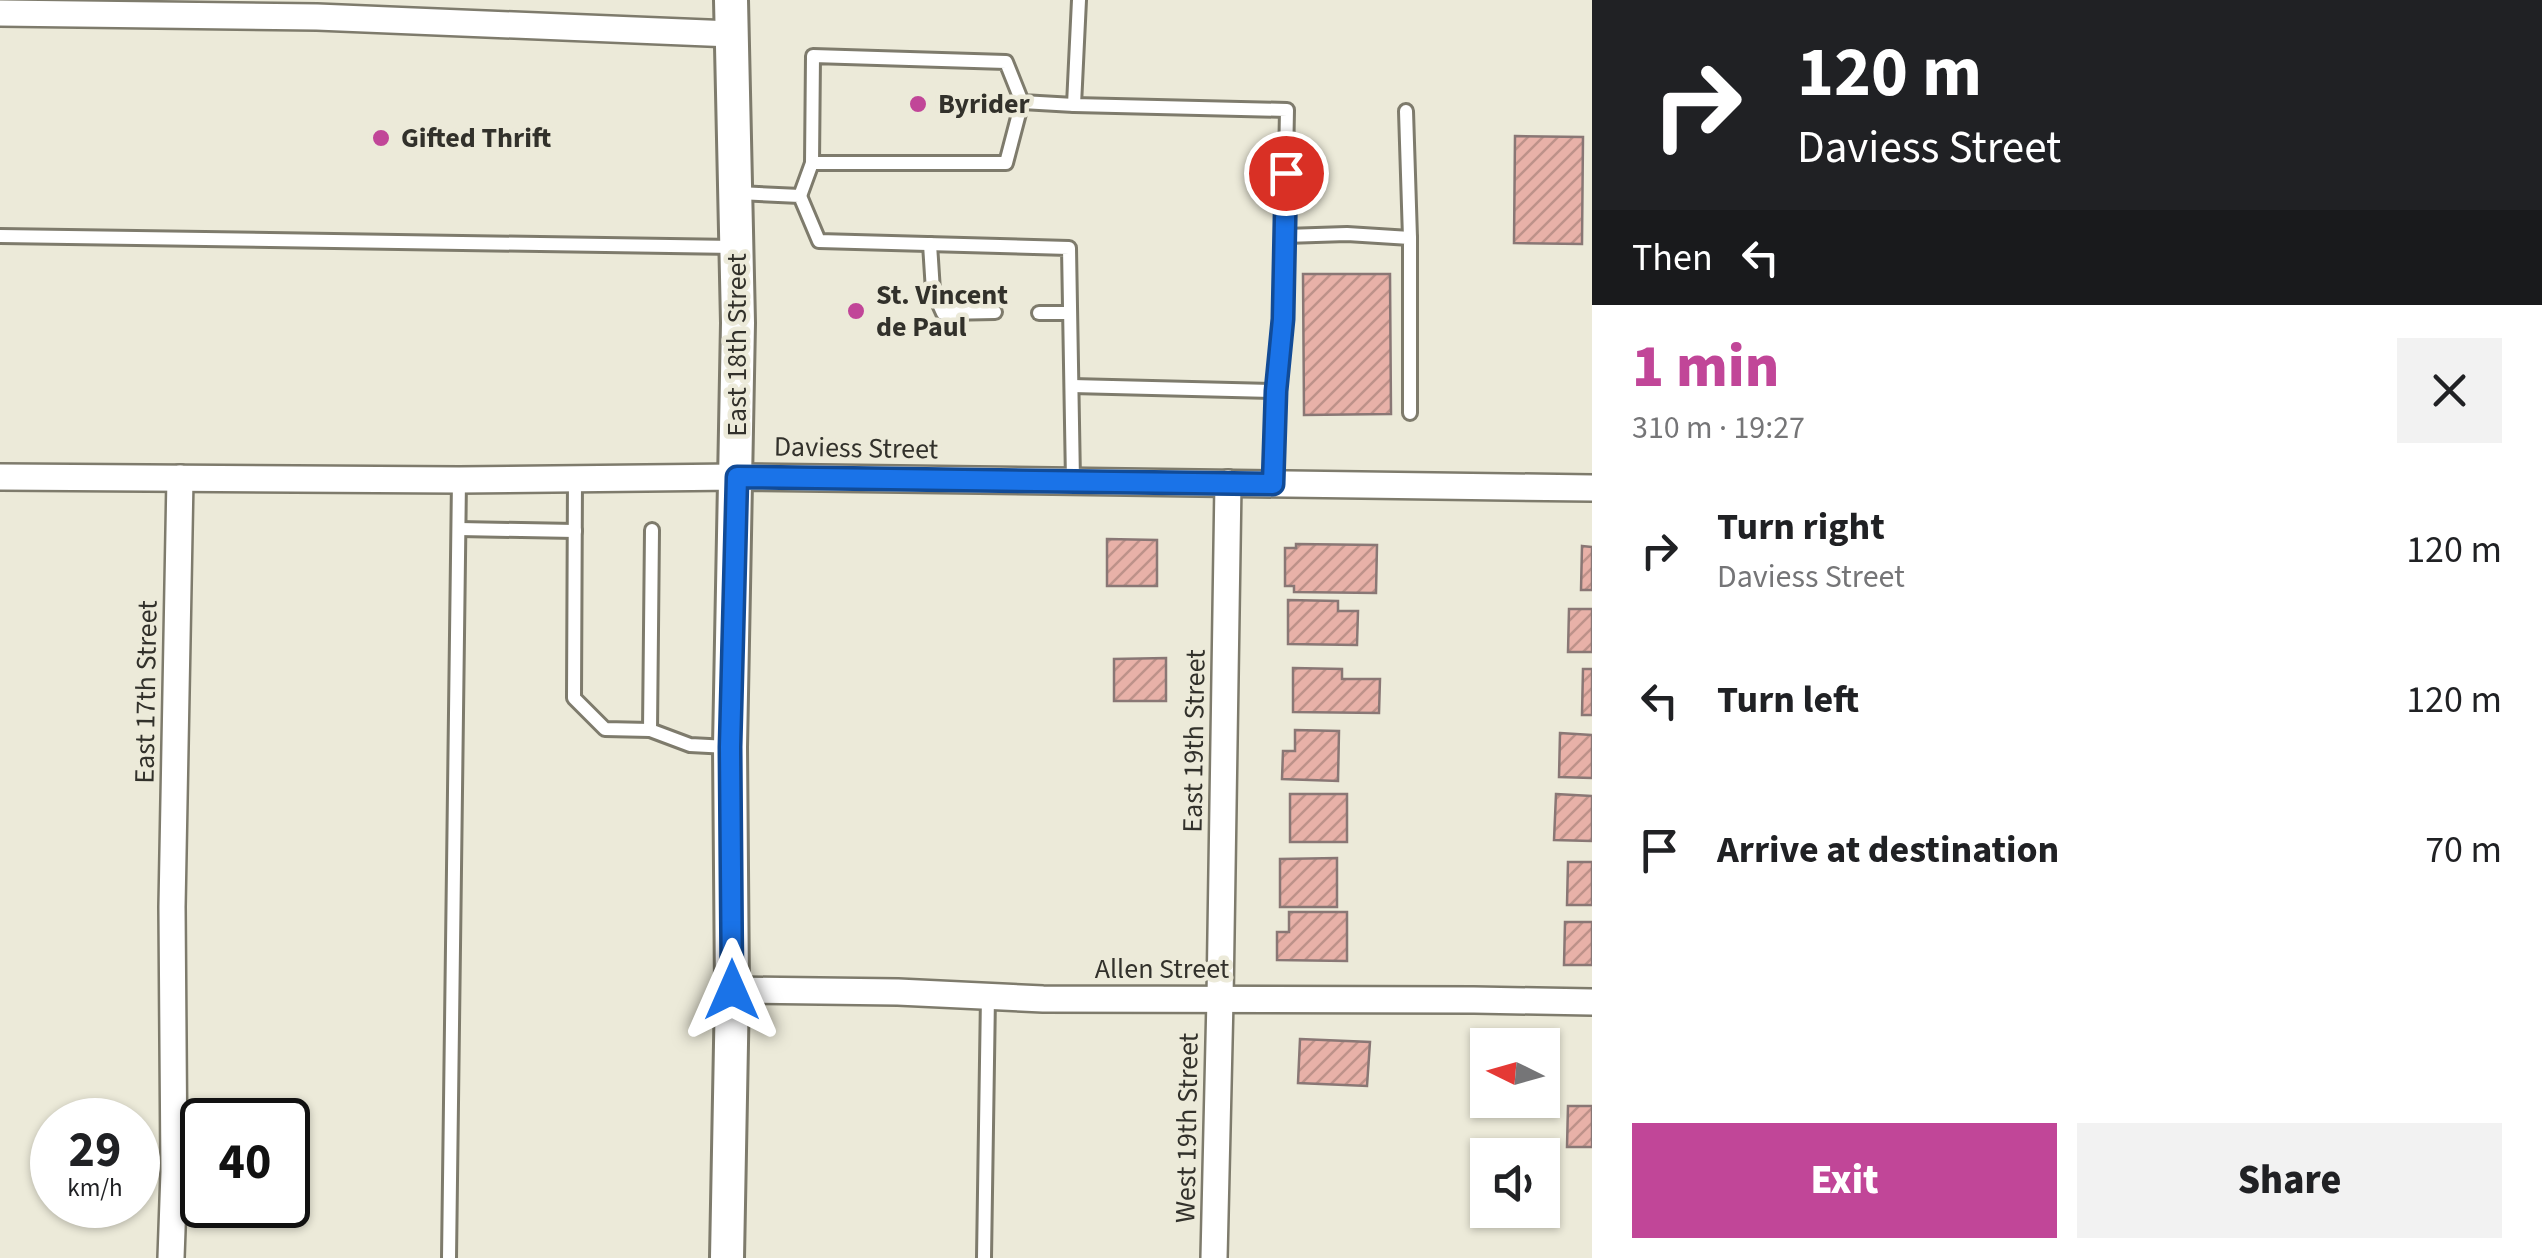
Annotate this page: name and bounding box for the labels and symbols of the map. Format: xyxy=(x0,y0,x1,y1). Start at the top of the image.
place label: Byrider xyxy=(938,84,1030,124)
marker: Byrider xyxy=(907,93,929,115)
place label: Gifted Thrift xyxy=(401,118,551,158)
marker: Gifted Thrift xyxy=(370,127,392,149)
pin xyxy=(1244,131,1329,216)
street label: East 18th Street xyxy=(717,253,757,437)
place label: St. Vincent de Paul xyxy=(876,275,1008,347)
marker: St. Vincent de Paul xyxy=(845,300,867,322)
street label: Daviess Street xyxy=(773,427,939,469)
street label: East 17th Street xyxy=(124,599,168,784)
street label: East 19th Street xyxy=(1172,648,1216,833)
position arrow xyxy=(680,938,784,1042)
street label: Allen Street xyxy=(1095,949,1230,989)
north arrow xyxy=(1470,1028,1560,1118)
street label: West 19th Street xyxy=(1165,1032,1209,1224)
speed limit sign: 40 xyxy=(180,1098,310,1228)

